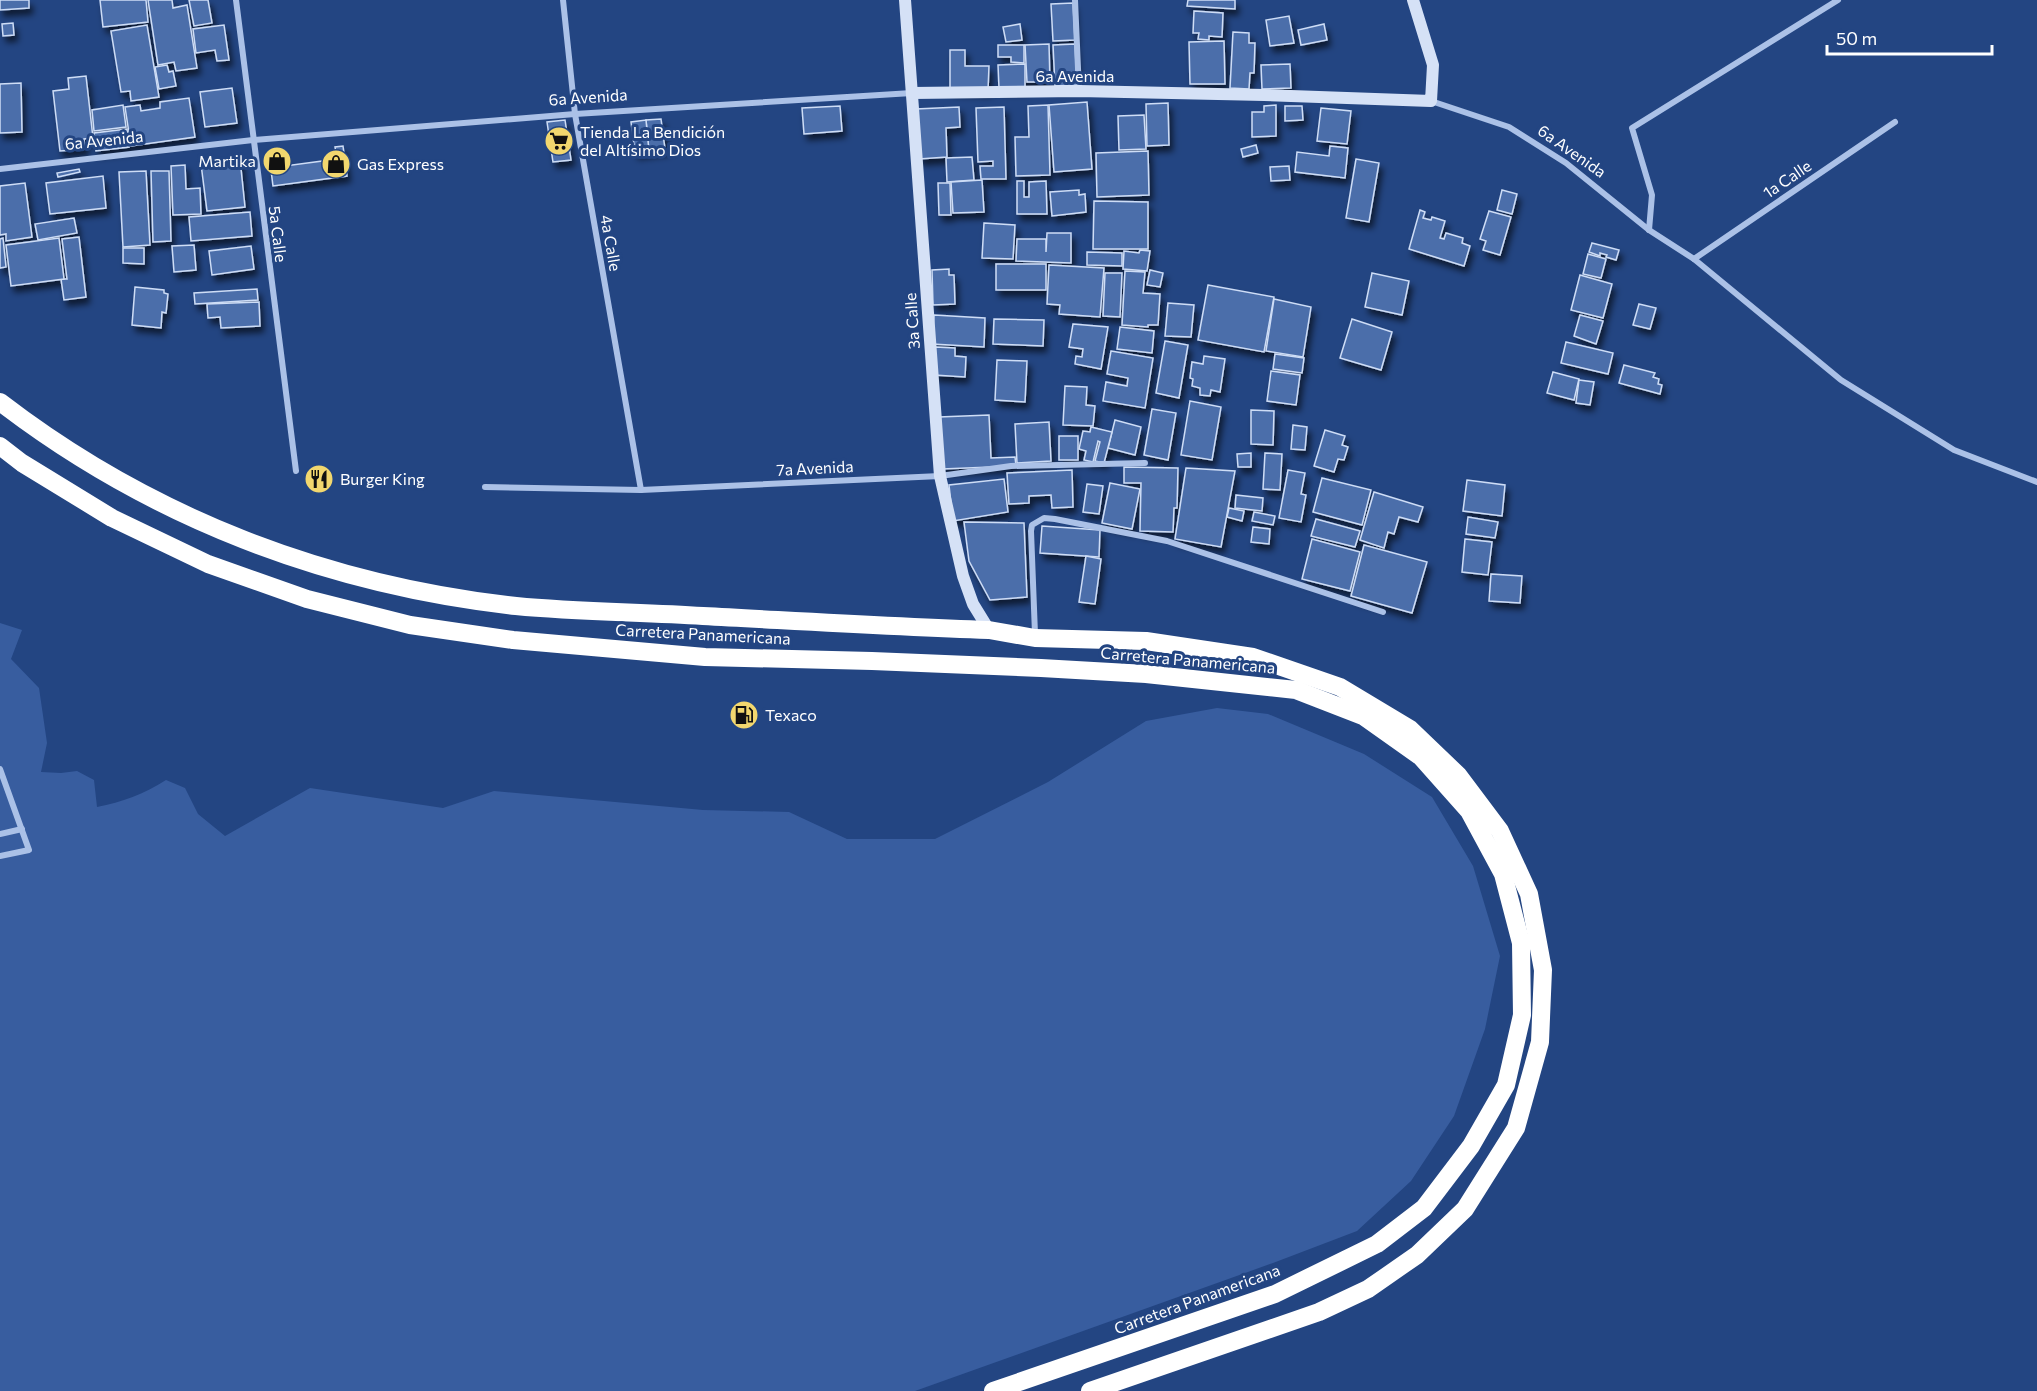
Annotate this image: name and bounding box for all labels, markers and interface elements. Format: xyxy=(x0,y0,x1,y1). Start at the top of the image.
scale bar xyxy=(1827,18,1992,56)
text: 50 m xyxy=(1836,27,1877,49)
street label: 6a Avenida xyxy=(1036,66,1114,85)
street label: 6a Avenida xyxy=(548,84,628,109)
street label: 6a Avenida xyxy=(1535,120,1610,181)
place label: Tienda La Bendición del Altísimo Dios xyxy=(580,122,725,159)
supermarket icon: Tienda La Bendición del Altísimo Dios xyxy=(543,125,575,157)
street label: 6a Avenida xyxy=(64,126,144,153)
shop icon: Martika xyxy=(261,145,293,177)
shop icon: Gas Express xyxy=(320,148,352,180)
place label: Martika xyxy=(198,151,256,170)
place label: Gas Express xyxy=(357,154,444,173)
street label: 1a Calle xyxy=(1759,156,1814,202)
street label: 5a Calle xyxy=(266,205,291,263)
street label: 4a Calle xyxy=(597,213,626,273)
street label: 3a Calle xyxy=(900,292,923,350)
street label: 7a Avenida xyxy=(776,456,854,479)
restaurant icon: Burger King xyxy=(303,463,335,495)
place label: Burger King xyxy=(340,469,425,488)
street label: Carretera Panamericana xyxy=(615,619,791,648)
street label: Carretera Panamericana xyxy=(1100,642,1276,677)
fuel station icon: Texaco xyxy=(728,699,760,731)
place label: Texaco xyxy=(765,705,817,724)
street label: Carretera Panamericana xyxy=(1111,1260,1282,1337)

